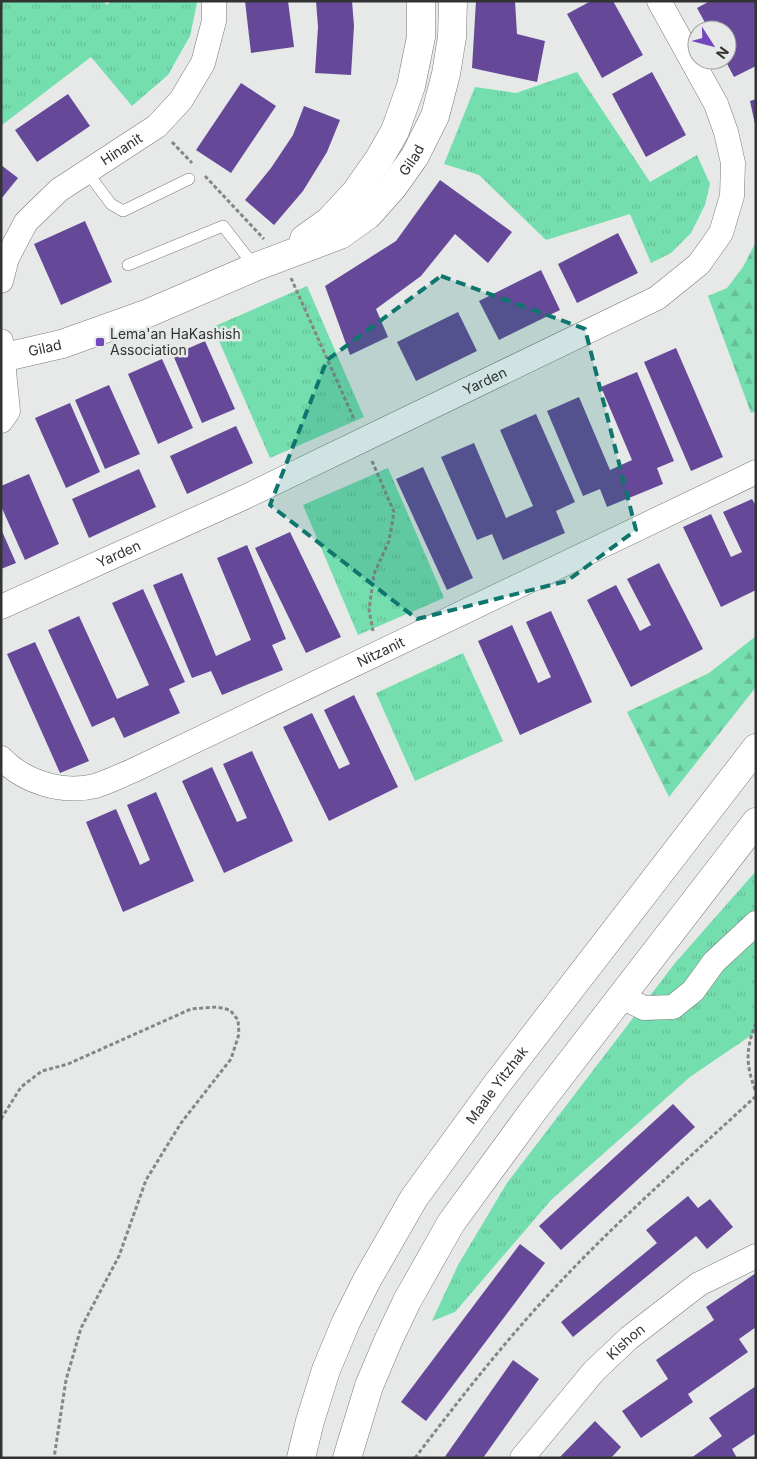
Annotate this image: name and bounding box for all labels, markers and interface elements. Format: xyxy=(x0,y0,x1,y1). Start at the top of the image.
north arrow xyxy=(687,20,737,70)
text: N xyxy=(713,44,733,62)
street label: Hinanit xyxy=(97,129,145,169)
street label: Gilad xyxy=(395,142,427,179)
place label: Lema'an HaKashish Association xyxy=(110,325,241,358)
street label: Gilad xyxy=(26,335,63,359)
marker: Lema'an HaKashish Association xyxy=(94,336,106,348)
street label: Yarden xyxy=(460,363,509,398)
street label: Yarden xyxy=(94,536,143,571)
street label: Nitzanit xyxy=(354,633,407,670)
street label: Maale Yitzhak xyxy=(462,1042,531,1127)
street label: Kishon xyxy=(603,1320,648,1363)

